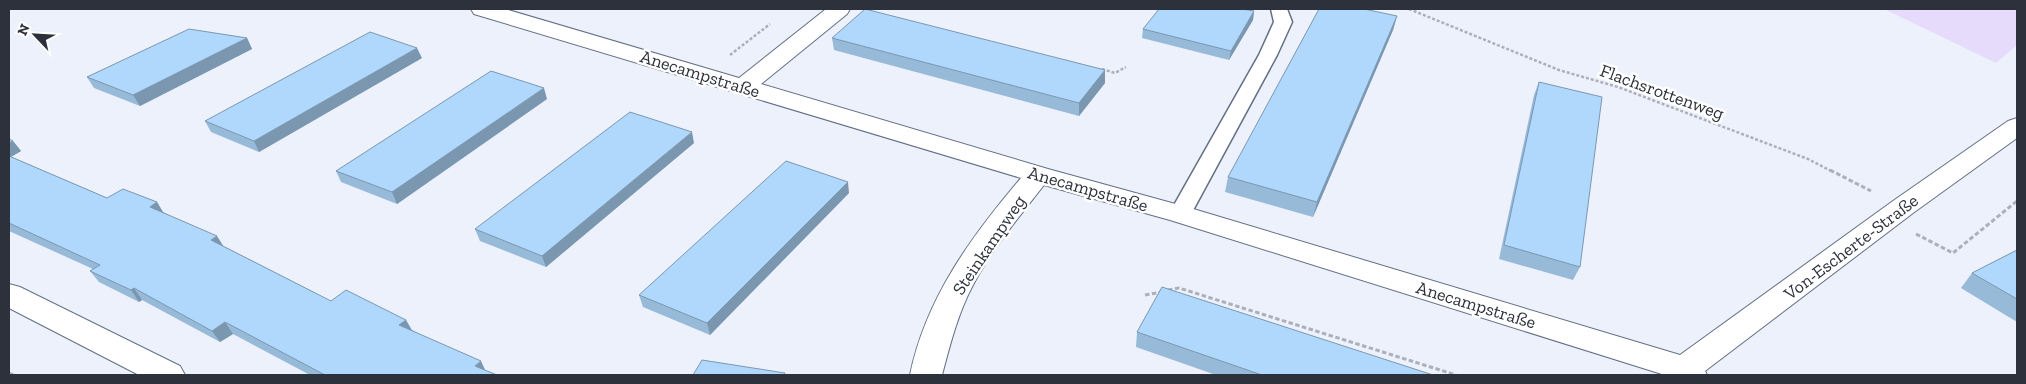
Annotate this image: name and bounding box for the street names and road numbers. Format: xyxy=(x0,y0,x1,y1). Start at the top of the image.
street label: Anecampstraße xyxy=(638,45,762,103)
street label: Flachsrottenweg xyxy=(1597,59,1727,125)
street label: Anecampstraße xyxy=(1025,161,1151,217)
street label: Von-Escherte-Straße xyxy=(1779,189,1923,305)
street label: Steinkampweg xyxy=(948,191,1030,299)
street label: Anecampstraße xyxy=(1414,276,1538,334)

